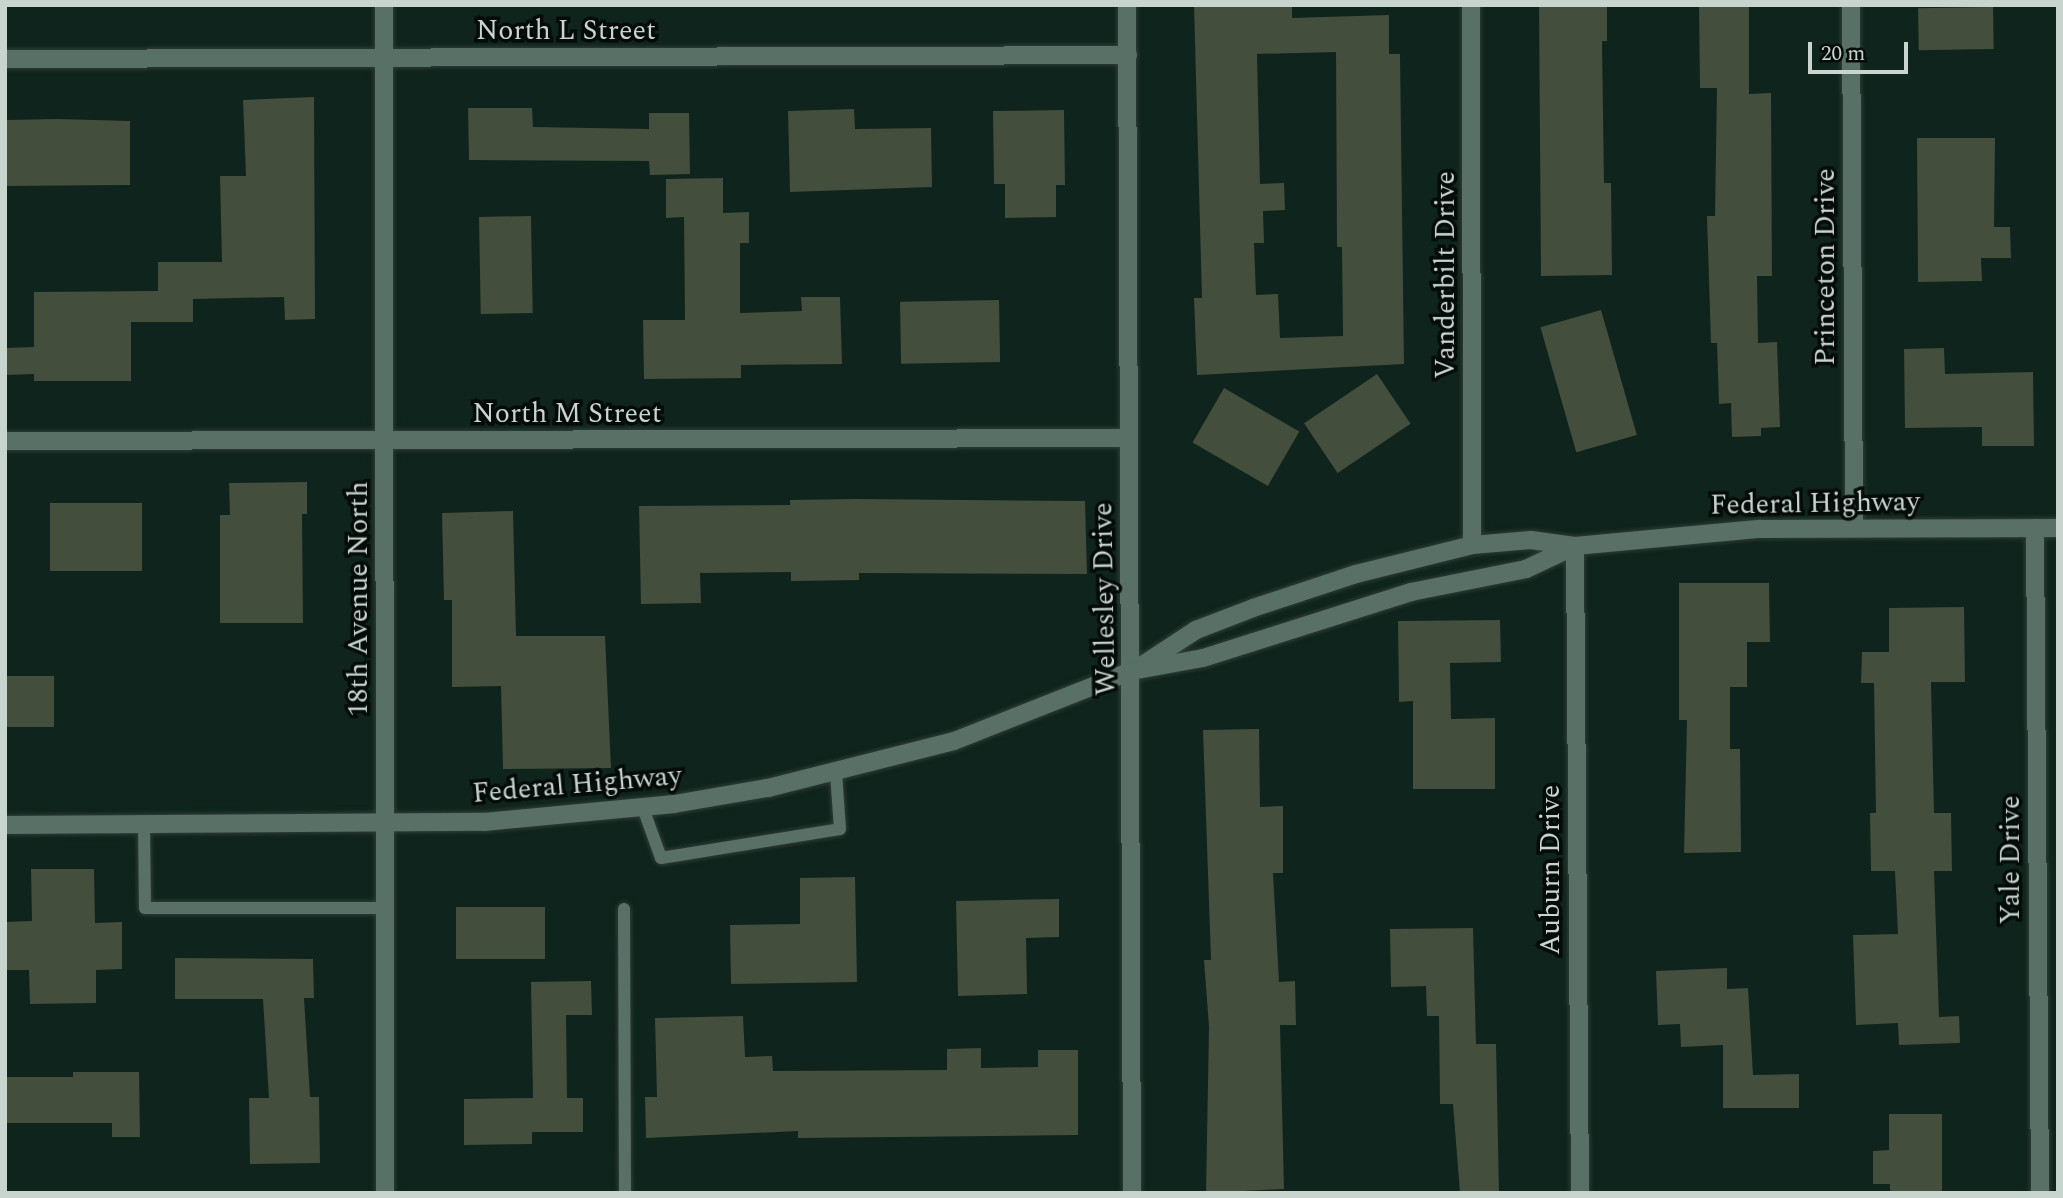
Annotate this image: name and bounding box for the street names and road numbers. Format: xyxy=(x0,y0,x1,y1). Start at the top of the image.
street label: North L Street xyxy=(476,14,656,48)
street label: Princeton Drive xyxy=(1809,168,1843,366)
street label: Vanderbilt Drive xyxy=(1429,171,1463,379)
street label: North M Street xyxy=(472,397,662,431)
street label: 18th Avenue North xyxy=(342,481,376,717)
street label: Federal Highway xyxy=(1710,485,1920,523)
street label: Wellesley Drive xyxy=(1087,502,1123,696)
street label: Federal Highway xyxy=(471,759,683,811)
street label: Auburn Drive xyxy=(1534,785,1568,955)
street label: Yale Drive xyxy=(1994,795,2028,925)

